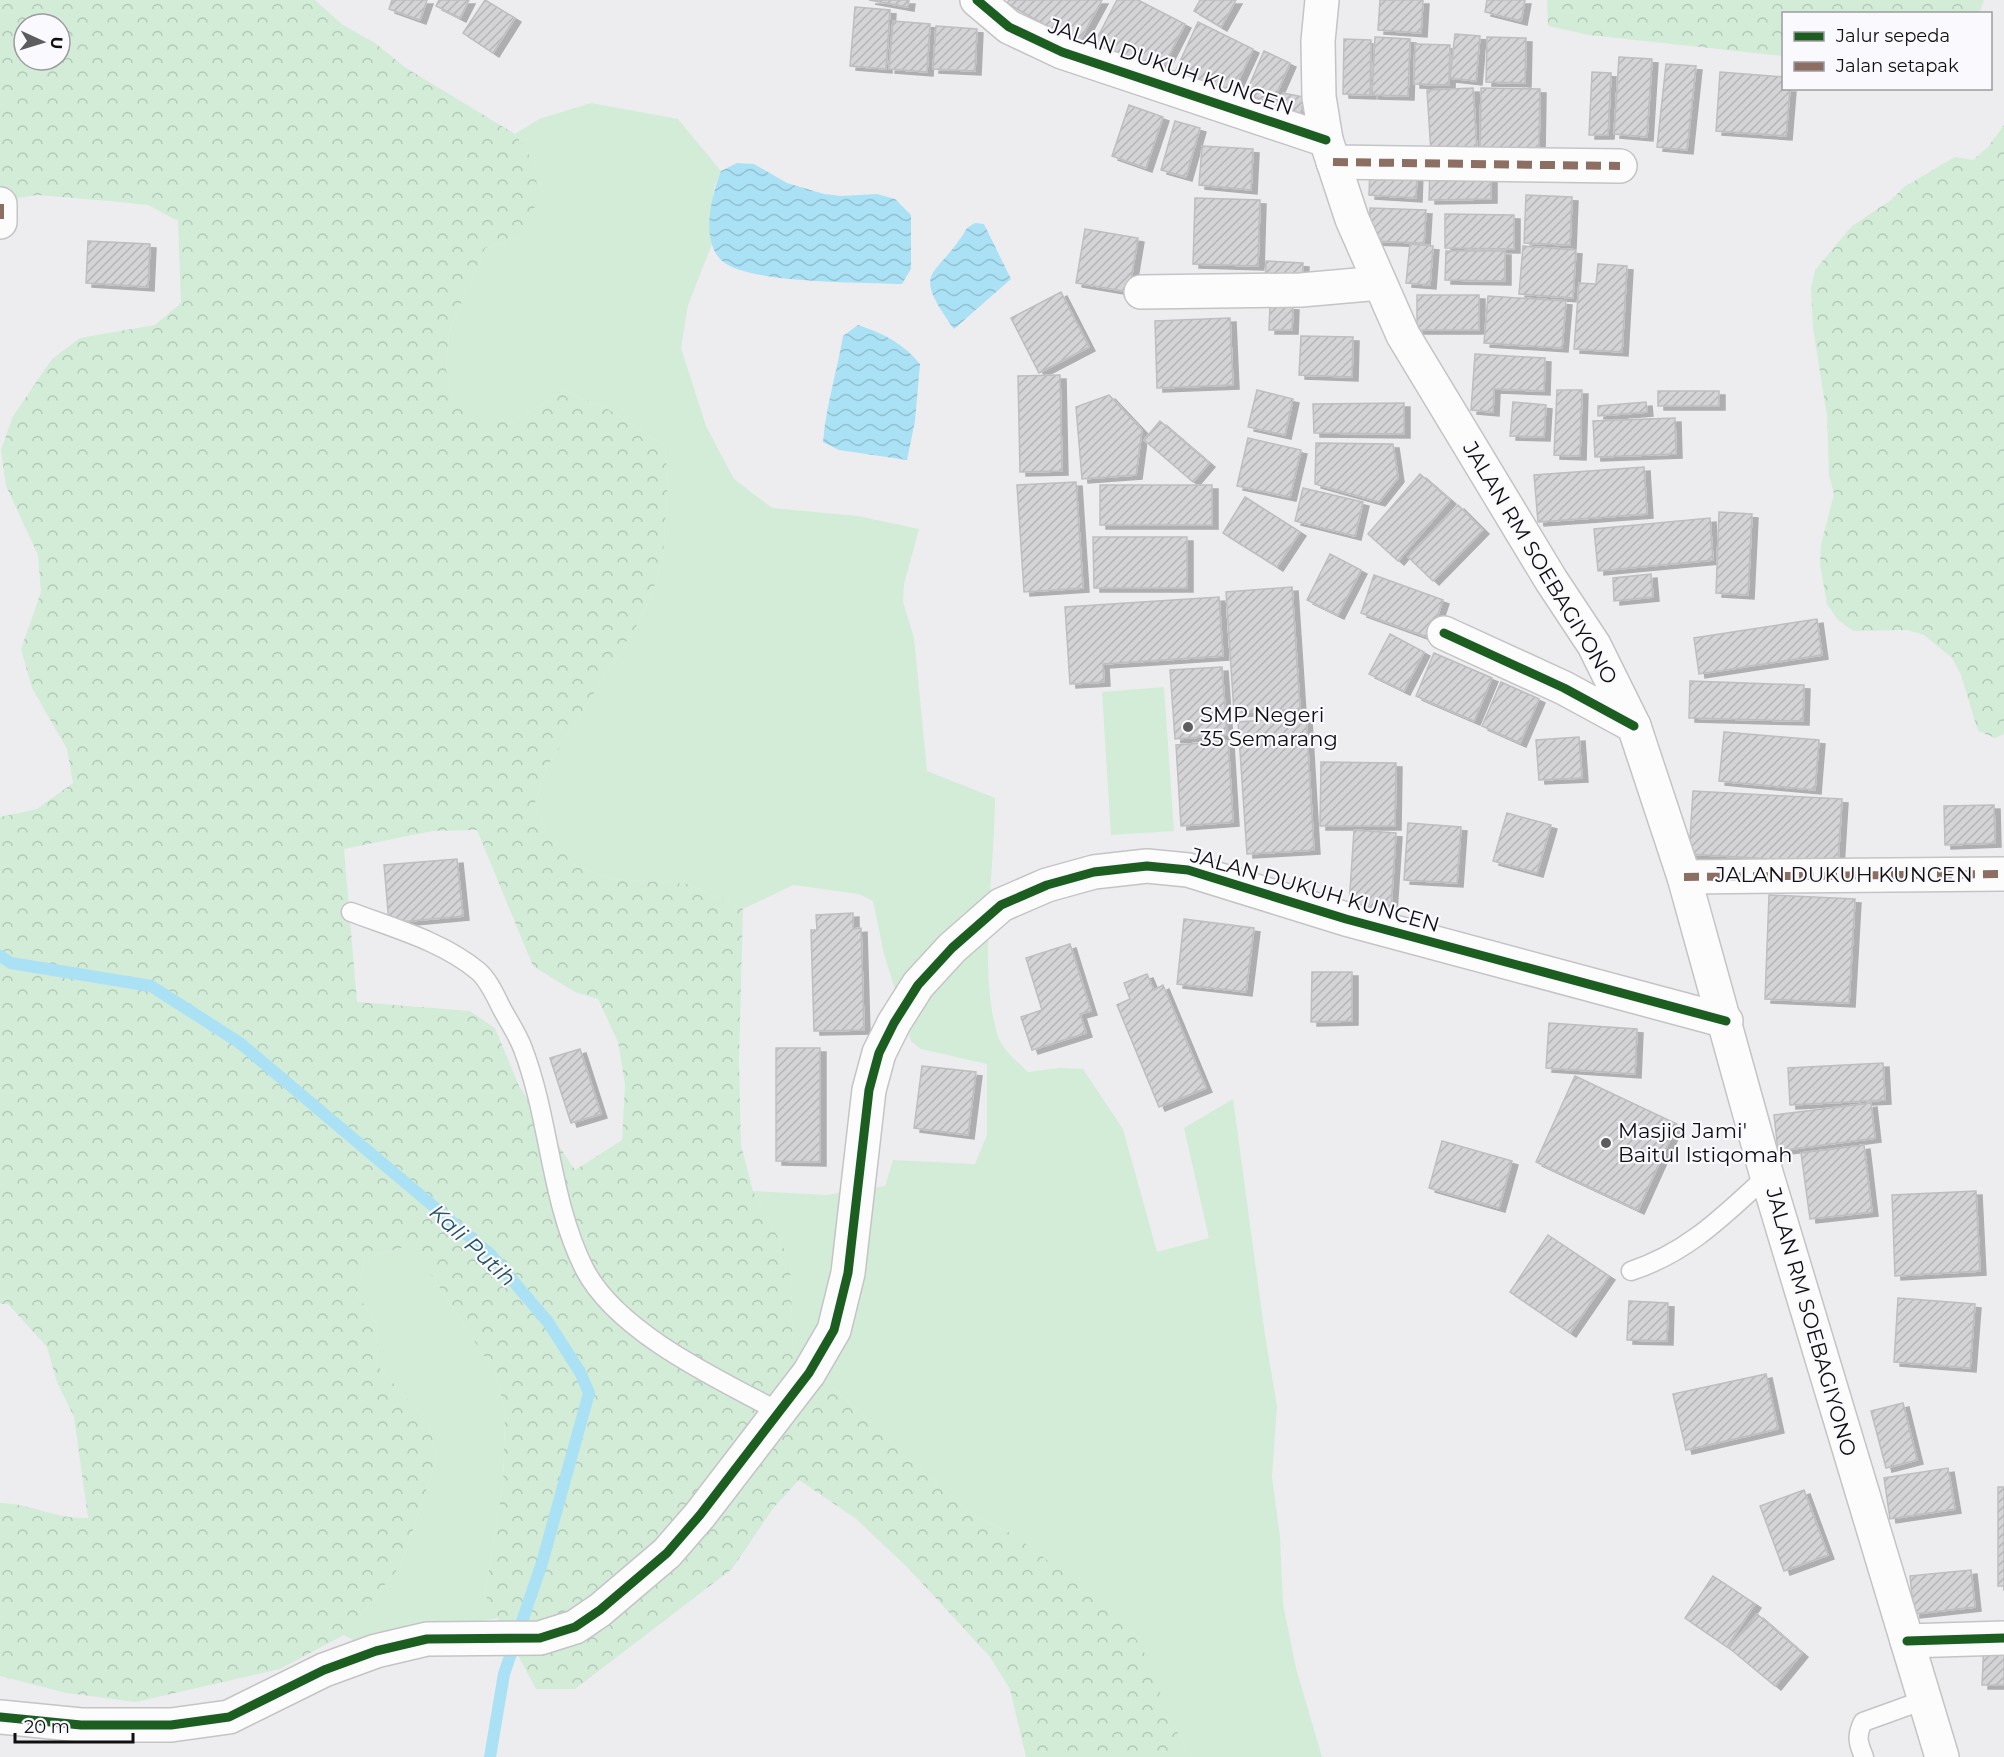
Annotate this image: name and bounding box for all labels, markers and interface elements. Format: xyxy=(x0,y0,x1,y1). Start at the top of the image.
north arrow xyxy=(12,12,72,72)
street label: JALAN DUKUH KUNCEN xyxy=(1044,12,1297,120)
legend xyxy=(1782,12,1992,90)
text: Jalur sepeda xyxy=(1835,25,1950,47)
text: U xyxy=(47,36,66,50)
text: Jalan setapak xyxy=(1835,55,1959,77)
street label: JALAN RM SOEBAGIYONO xyxy=(1457,436,1623,689)
place label: SMP Negeri 35 Semarang xyxy=(1200,702,1338,751)
marker: SMP Negeri 35 Semarang xyxy=(1181,720,1195,734)
street label: JALAN DUKUH KUNCEN xyxy=(1187,842,1442,937)
street label: JALAN DUKUH KUNCEN xyxy=(1714,862,1973,887)
place label: Masjid Jami' Baitul Istiqomah xyxy=(1618,1118,1793,1167)
marker: Masjid Jami' Baitul Istiqomah xyxy=(1599,1136,1613,1150)
street label: JALAN RM SOEBAGIYONO xyxy=(1761,1184,1862,1459)
water label: Kali Putih xyxy=(424,1199,521,1292)
scale bar xyxy=(15,1706,134,1744)
text: 20 m xyxy=(24,1716,70,1738)

